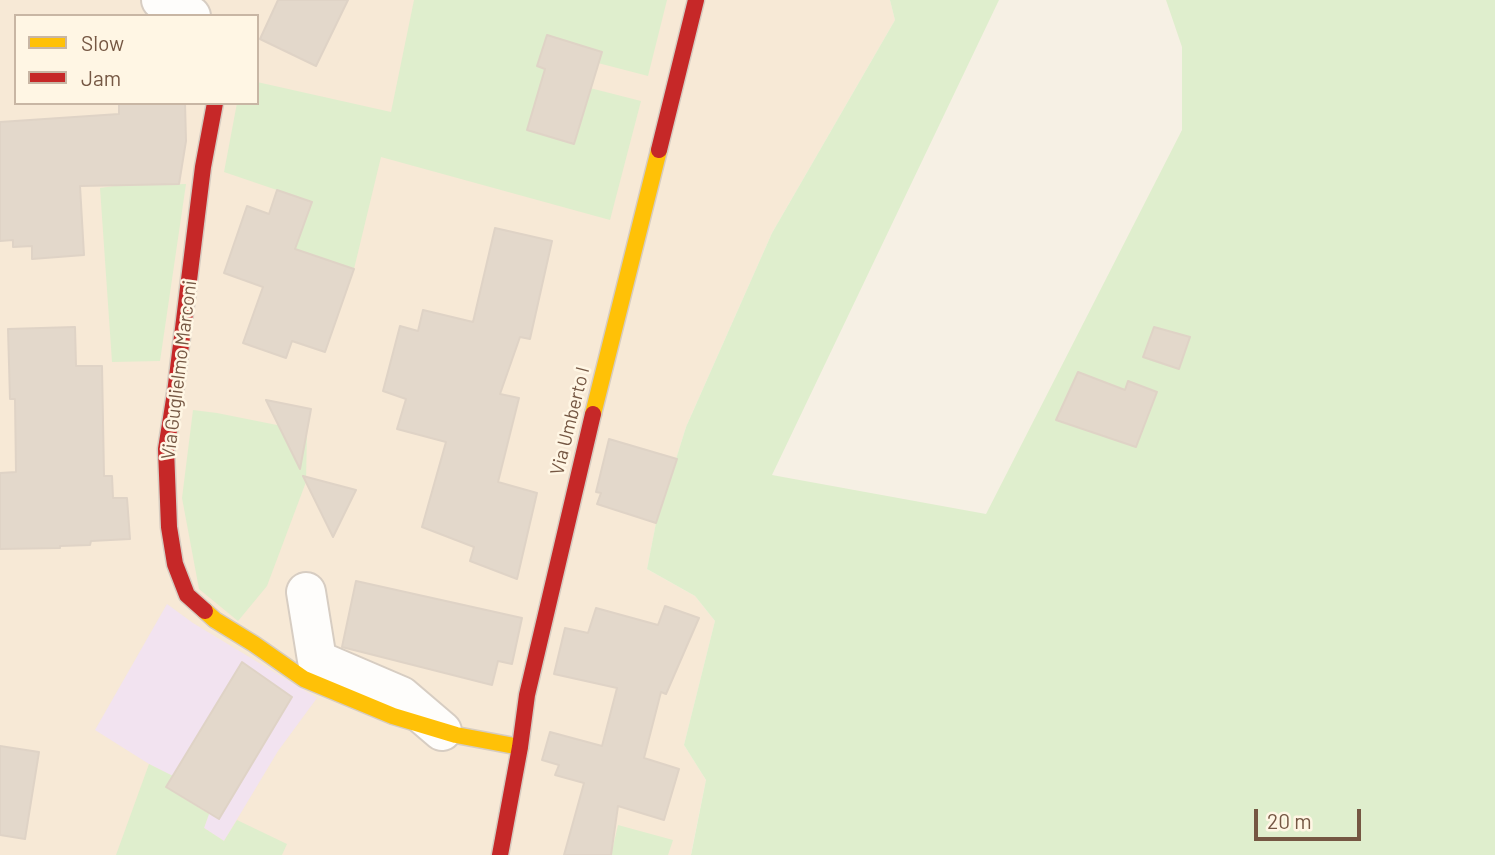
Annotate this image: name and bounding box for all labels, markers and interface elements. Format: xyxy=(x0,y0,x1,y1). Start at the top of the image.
legend xyxy=(14,14,259,105)
text: Slow xyxy=(81,30,124,55)
text: Jam xyxy=(81,65,121,90)
street label: Via Guglielmo Marconi xyxy=(157,279,201,461)
street label: Via Umberto I xyxy=(546,364,594,478)
scale bar xyxy=(1257,796,1364,840)
text: 20 m xyxy=(1267,808,1312,833)

